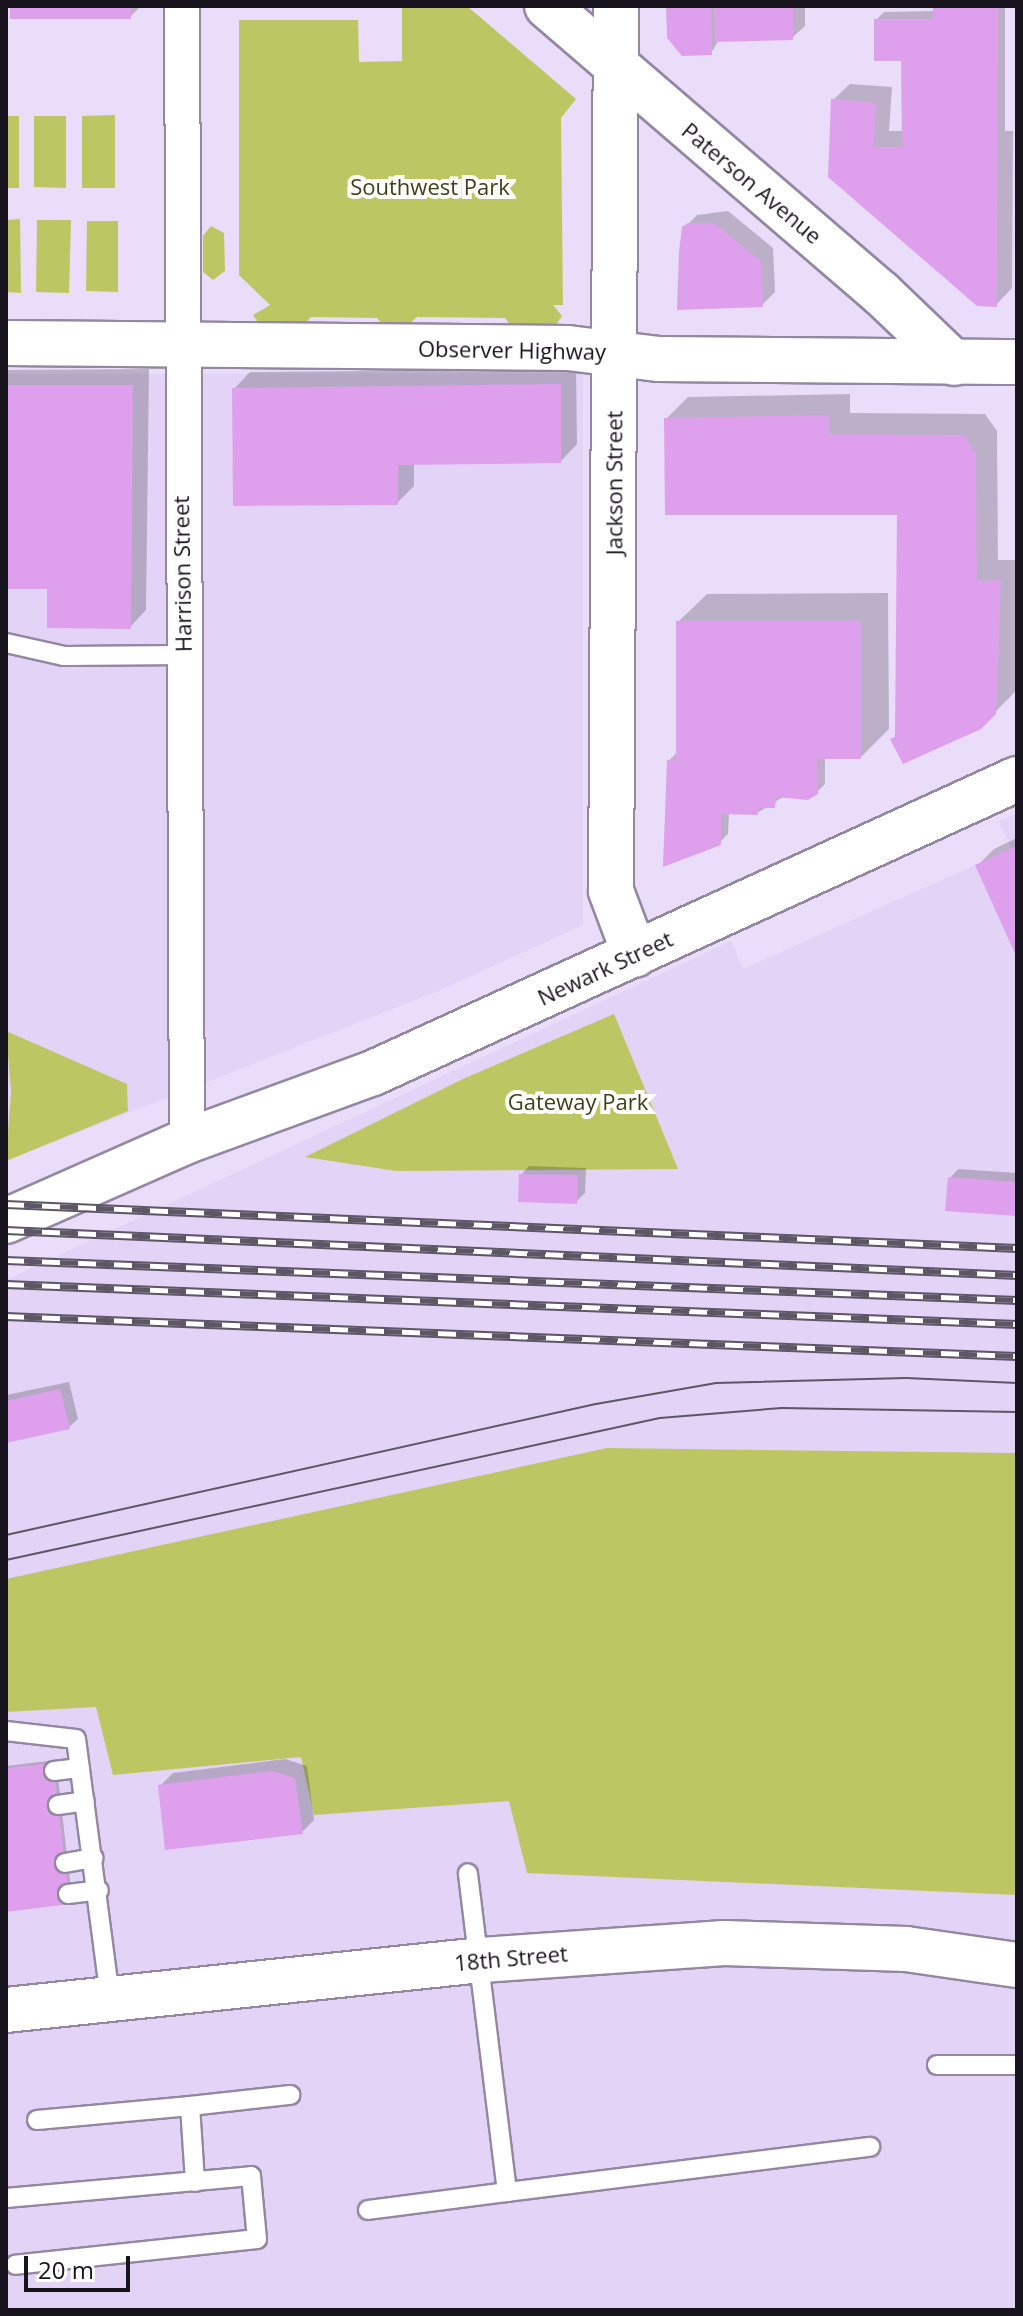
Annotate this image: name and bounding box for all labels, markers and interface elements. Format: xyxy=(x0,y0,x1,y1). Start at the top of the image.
street label: Paterson Avenue xyxy=(677,117,827,249)
park label: Southwest Park xyxy=(350,174,510,200)
street label: Observer Highway xyxy=(418,335,606,365)
street label: Jackson Street xyxy=(601,411,627,555)
street label: Harrison Street xyxy=(167,496,197,652)
street label: Newark Street xyxy=(533,925,677,1011)
park label: Gateway Park xyxy=(508,1089,648,1115)
street label: 18th Street xyxy=(453,1940,569,1976)
scale bar xyxy=(28,2240,134,2290)
text: 20 m xyxy=(38,2253,94,2286)

